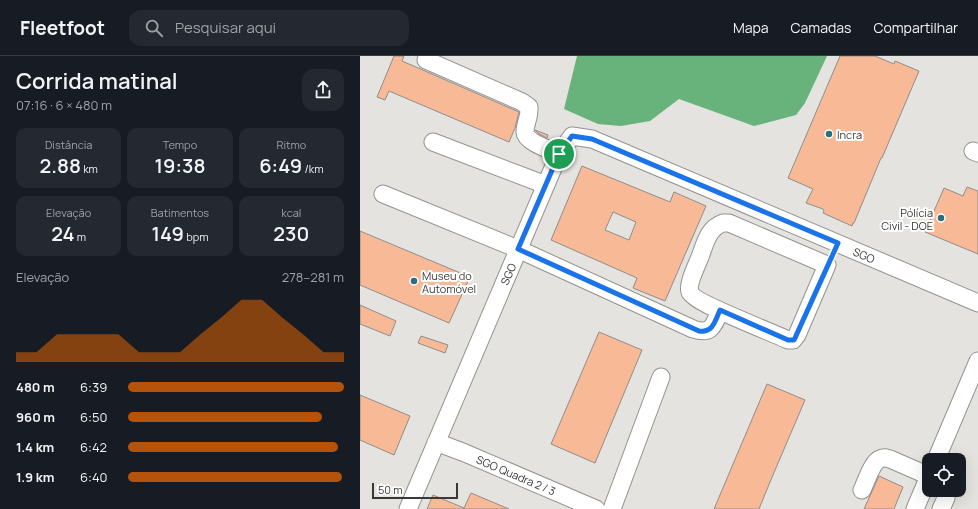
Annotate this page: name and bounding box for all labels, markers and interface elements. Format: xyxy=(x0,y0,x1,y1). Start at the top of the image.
search box xyxy=(129,10,409,46)
text: Fleetfoot xyxy=(20,15,105,41)
icon: search xyxy=(143,17,165,39)
text: Pesquisar aqui xyxy=(175,17,276,38)
text: Mapa xyxy=(733,18,769,37)
text: Camadas xyxy=(791,18,851,37)
text: Compartilhar xyxy=(873,18,958,37)
text: Corrida matinal xyxy=(16,66,178,96)
button: share xyxy=(302,69,344,111)
text: 07:16 · 6 × 480 m xyxy=(16,96,112,114)
place label: Incra xyxy=(837,127,862,142)
marker: Incra xyxy=(824,129,834,139)
text: Distância xyxy=(45,137,92,152)
text: Tempo xyxy=(163,137,197,152)
text: Ritmo xyxy=(276,137,306,152)
pin xyxy=(542,137,576,171)
icon: arrive xyxy=(548,143,570,165)
text: 2.88 xyxy=(39,152,81,179)
text: 19:38 xyxy=(155,152,205,179)
text: 6:49 xyxy=(259,152,302,179)
text: km xyxy=(81,161,98,176)
text: /km xyxy=(302,161,323,176)
text: Elevação xyxy=(46,205,91,220)
text: Batimentos xyxy=(151,205,209,220)
text: kcal xyxy=(281,205,301,220)
place label: Pólícia Civil - DOE xyxy=(881,205,933,233)
marker: Pólícia Civil - DOE xyxy=(936,213,946,223)
text: 24 xyxy=(51,220,75,247)
text: 149 xyxy=(151,220,184,247)
text: 230 xyxy=(273,220,309,247)
text: m xyxy=(75,229,86,244)
text: bpm xyxy=(184,229,209,244)
street label: SGO xyxy=(851,244,877,266)
street label: SGO xyxy=(497,261,519,287)
text: Elevação xyxy=(16,268,69,286)
text: 278–281 m xyxy=(282,268,344,286)
place label: Museu do Automóvel xyxy=(422,268,476,296)
marker: Museu do Automóvel xyxy=(409,276,419,286)
text: 480 m xyxy=(16,378,55,396)
text: 6:39 xyxy=(80,378,107,396)
text: 960 m xyxy=(16,408,55,426)
text: 6:50 xyxy=(80,408,107,426)
text: 1.4 km xyxy=(16,438,54,456)
text: 6:42 xyxy=(80,438,107,456)
street label: SGO Quadra 2 / 3 xyxy=(474,452,558,498)
map controls xyxy=(922,453,966,497)
button: locate xyxy=(922,453,966,497)
text: 1.9 km xyxy=(16,468,54,486)
text: 6:40 xyxy=(80,468,108,486)
scale bar xyxy=(372,481,458,500)
text: 50 m xyxy=(378,482,403,497)

